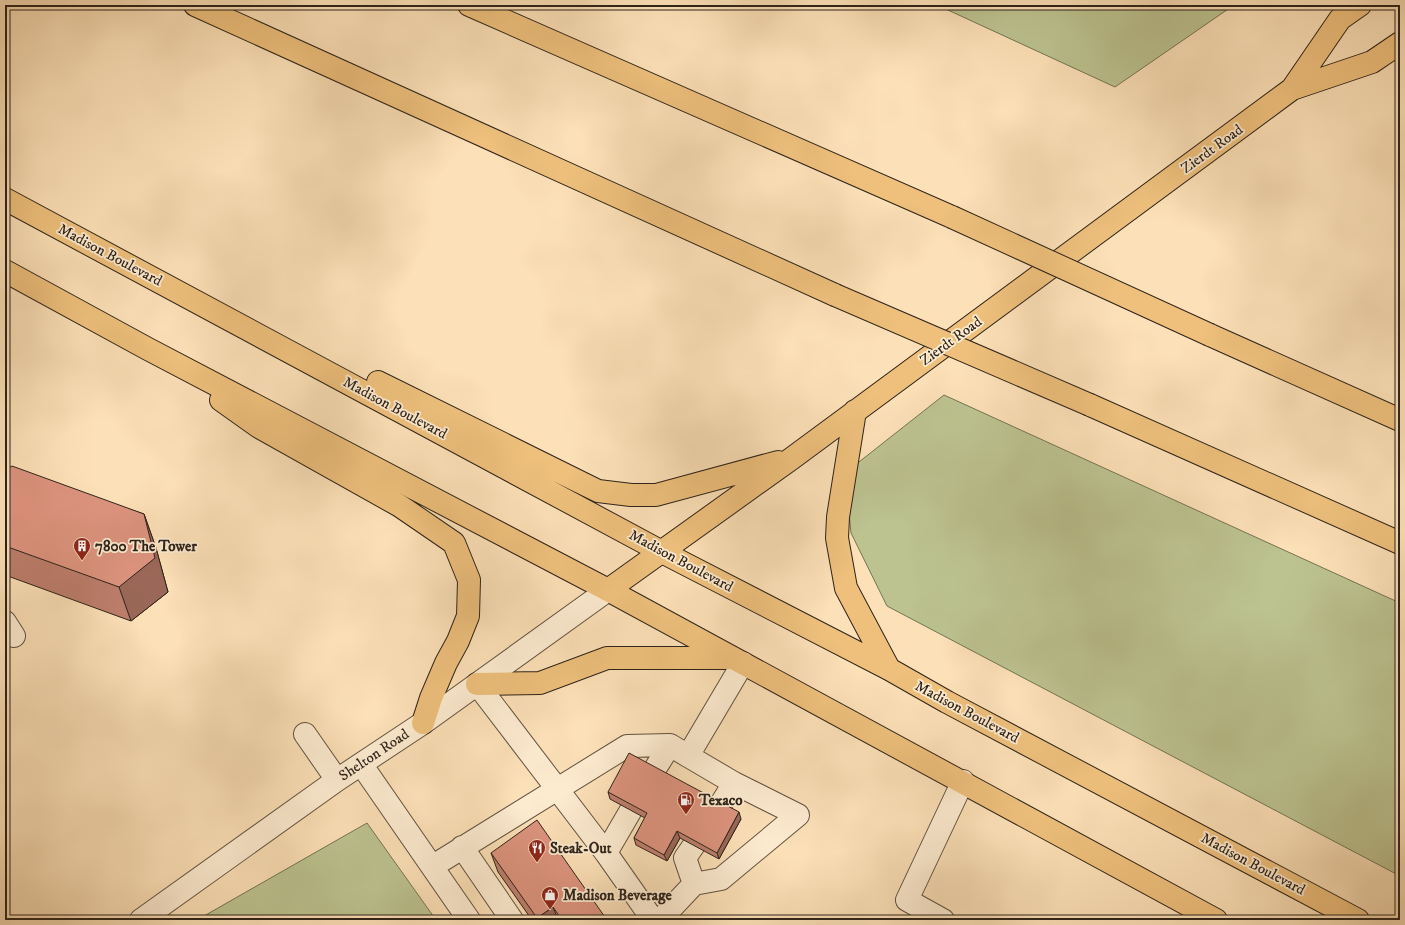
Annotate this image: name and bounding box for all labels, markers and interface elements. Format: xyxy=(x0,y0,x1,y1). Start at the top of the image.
street label: Zierdt Road xyxy=(1177,120,1247,178)
street label: Madison Boulevard xyxy=(55,220,166,291)
street label: Zierdt Road xyxy=(916,312,986,370)
street label: Madison Boulevard xyxy=(340,373,451,444)
street label: Madison Boulevard xyxy=(626,526,737,597)
building icon: 7800 The Tower xyxy=(72,536,92,561)
place label: 7800 The Tower xyxy=(95,537,197,556)
street label: Madison Boulevard xyxy=(912,677,1023,748)
street label: Shelton Road xyxy=(335,724,413,785)
fuel station icon: Texaco xyxy=(676,790,696,815)
place label: Texaco xyxy=(698,791,743,810)
street label: Madison Boulevard xyxy=(1198,829,1309,900)
restaurant icon: Steak-Out xyxy=(527,838,547,863)
place label: Steak-Out xyxy=(550,839,612,858)
shop icon: Madison Beverage xyxy=(540,885,560,910)
place label: Madison Beverage xyxy=(563,886,673,905)

